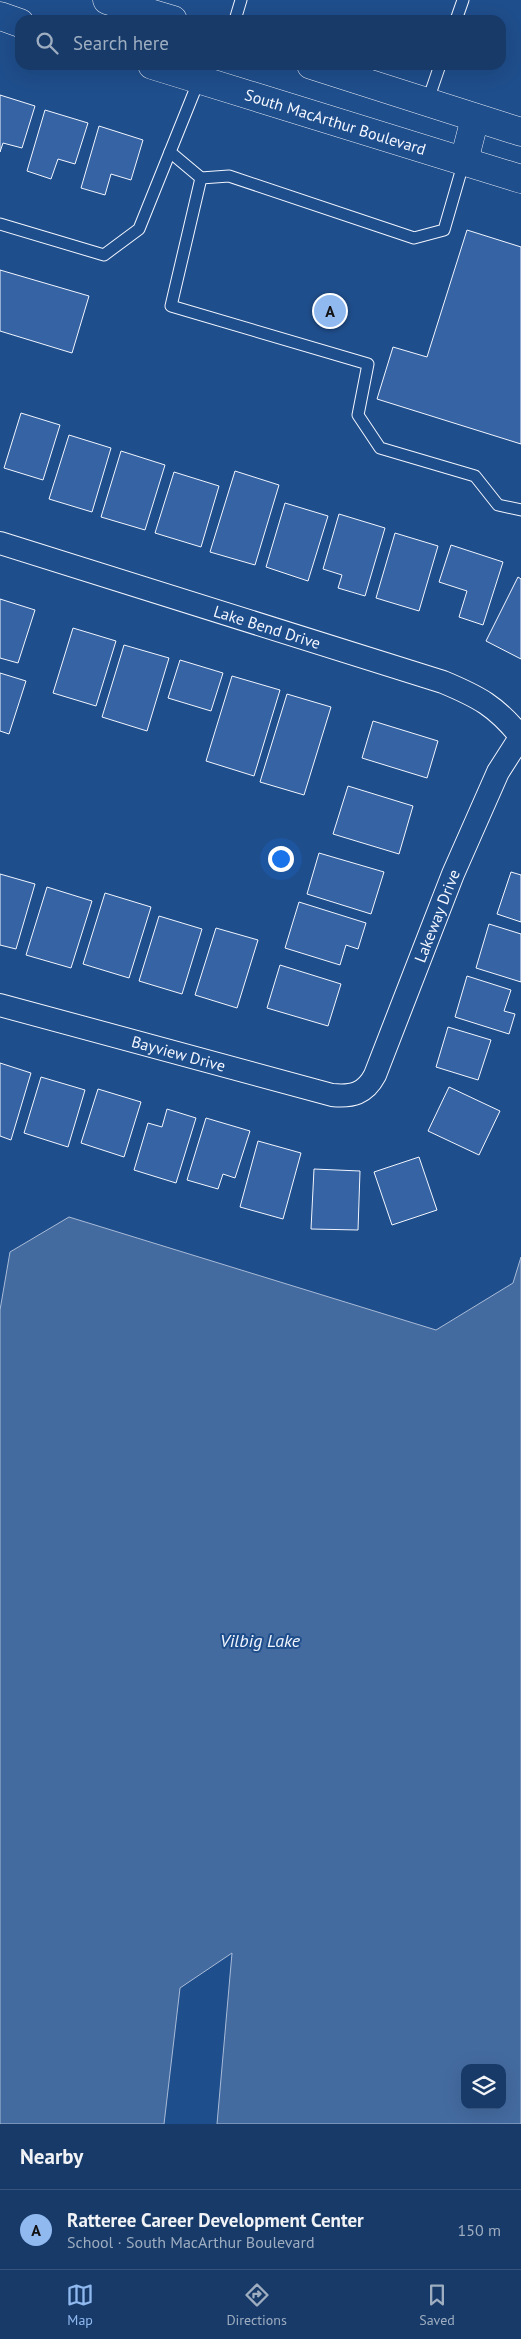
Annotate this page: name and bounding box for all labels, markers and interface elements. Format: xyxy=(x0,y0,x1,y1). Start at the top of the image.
search box xyxy=(15,15,506,70)
icon: search xyxy=(33,29,61,57)
text: Search here xyxy=(73,31,169,55)
street label: South MacArthur Boulevard xyxy=(242,84,428,159)
pin: A xyxy=(314,292,346,330)
street label: Lake Bend Drive xyxy=(211,601,323,653)
your location xyxy=(268,846,294,872)
street label: Lakeway Drive xyxy=(410,866,464,965)
street label: Bayview Drive xyxy=(129,1031,228,1076)
water label: Vilbig Lake xyxy=(220,1629,301,1652)
map controls xyxy=(461,2064,506,2109)
button: layers xyxy=(461,2064,506,2109)
text: Nearby xyxy=(20,2143,83,2170)
text: Ratteree Career Development Center xyxy=(67,2208,364,2232)
text: A xyxy=(31,2220,41,2240)
text: 150 m xyxy=(458,2220,501,2240)
text: School · South MacArthur Boulevard xyxy=(67,2232,315,2252)
tab: Map xyxy=(66,2281,94,2329)
tab: Directions xyxy=(226,2281,287,2329)
tab: Saved xyxy=(419,2281,455,2329)

